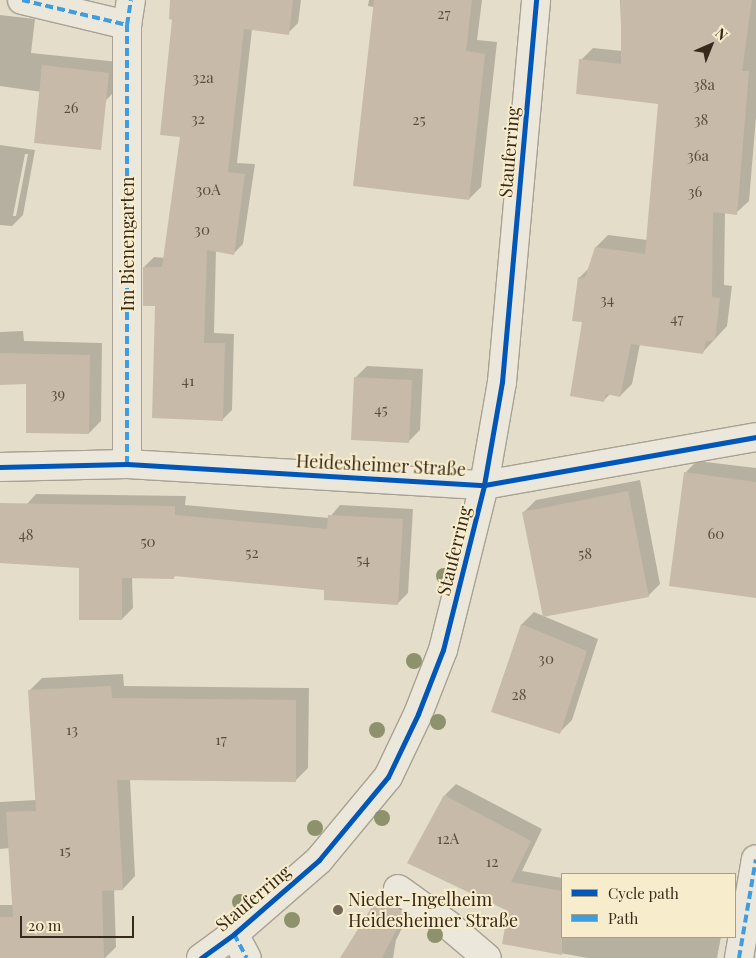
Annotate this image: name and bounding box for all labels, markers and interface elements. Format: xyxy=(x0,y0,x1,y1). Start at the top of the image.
house number: 27 xyxy=(437,5,451,23)
north arrow xyxy=(686,20,736,70)
text: N xyxy=(712,23,732,44)
house number: 32a xyxy=(192,69,214,87)
house number: 38a xyxy=(693,76,715,94)
house number: 26 xyxy=(64,99,78,117)
street label: Stauferring xyxy=(494,105,524,199)
house number: 32 xyxy=(191,110,205,128)
house number: 25 xyxy=(412,111,426,129)
house number: 38 xyxy=(694,111,708,129)
house number: 36a xyxy=(687,147,709,165)
street label: Im Bienengarten xyxy=(116,176,138,312)
house number: 30A xyxy=(195,181,221,199)
house number: 36 xyxy=(688,183,702,201)
house number: 30 xyxy=(194,221,210,239)
house number: 34 xyxy=(600,291,614,309)
house number: 47 xyxy=(670,310,684,328)
house number: 41 xyxy=(182,372,194,390)
house number: 39 xyxy=(51,385,65,403)
house number: 45 xyxy=(374,401,388,419)
street label: Heidesheimer Straße xyxy=(295,450,467,480)
street label: Stauferring xyxy=(432,504,476,598)
house number: 60 xyxy=(708,525,724,543)
house number: 48 xyxy=(18,526,34,544)
house number: 50 xyxy=(140,533,156,551)
house number: 52 xyxy=(245,544,259,562)
house number: 58 xyxy=(578,545,592,563)
house number: 54 xyxy=(356,551,370,569)
house number: 30 xyxy=(538,650,554,668)
house number: 28 xyxy=(512,686,526,704)
house number: 13 xyxy=(66,721,78,739)
house number: 17 xyxy=(215,731,227,749)
house number: 12A xyxy=(437,830,459,848)
house number: 15 xyxy=(59,842,71,860)
house number: 12 xyxy=(486,853,498,871)
street label: Stauferring xyxy=(211,860,295,936)
legend xyxy=(561,873,736,938)
text: Cycle path xyxy=(608,883,679,903)
place label: Nieder-Ingelheim Heidesheimer Straße xyxy=(348,889,519,932)
marker: Nieder-Ingelheim Heidesheimer Straße xyxy=(332,904,344,916)
scale bar xyxy=(22,906,136,938)
text: Path xyxy=(608,908,638,928)
text: 20 m xyxy=(28,915,61,935)

